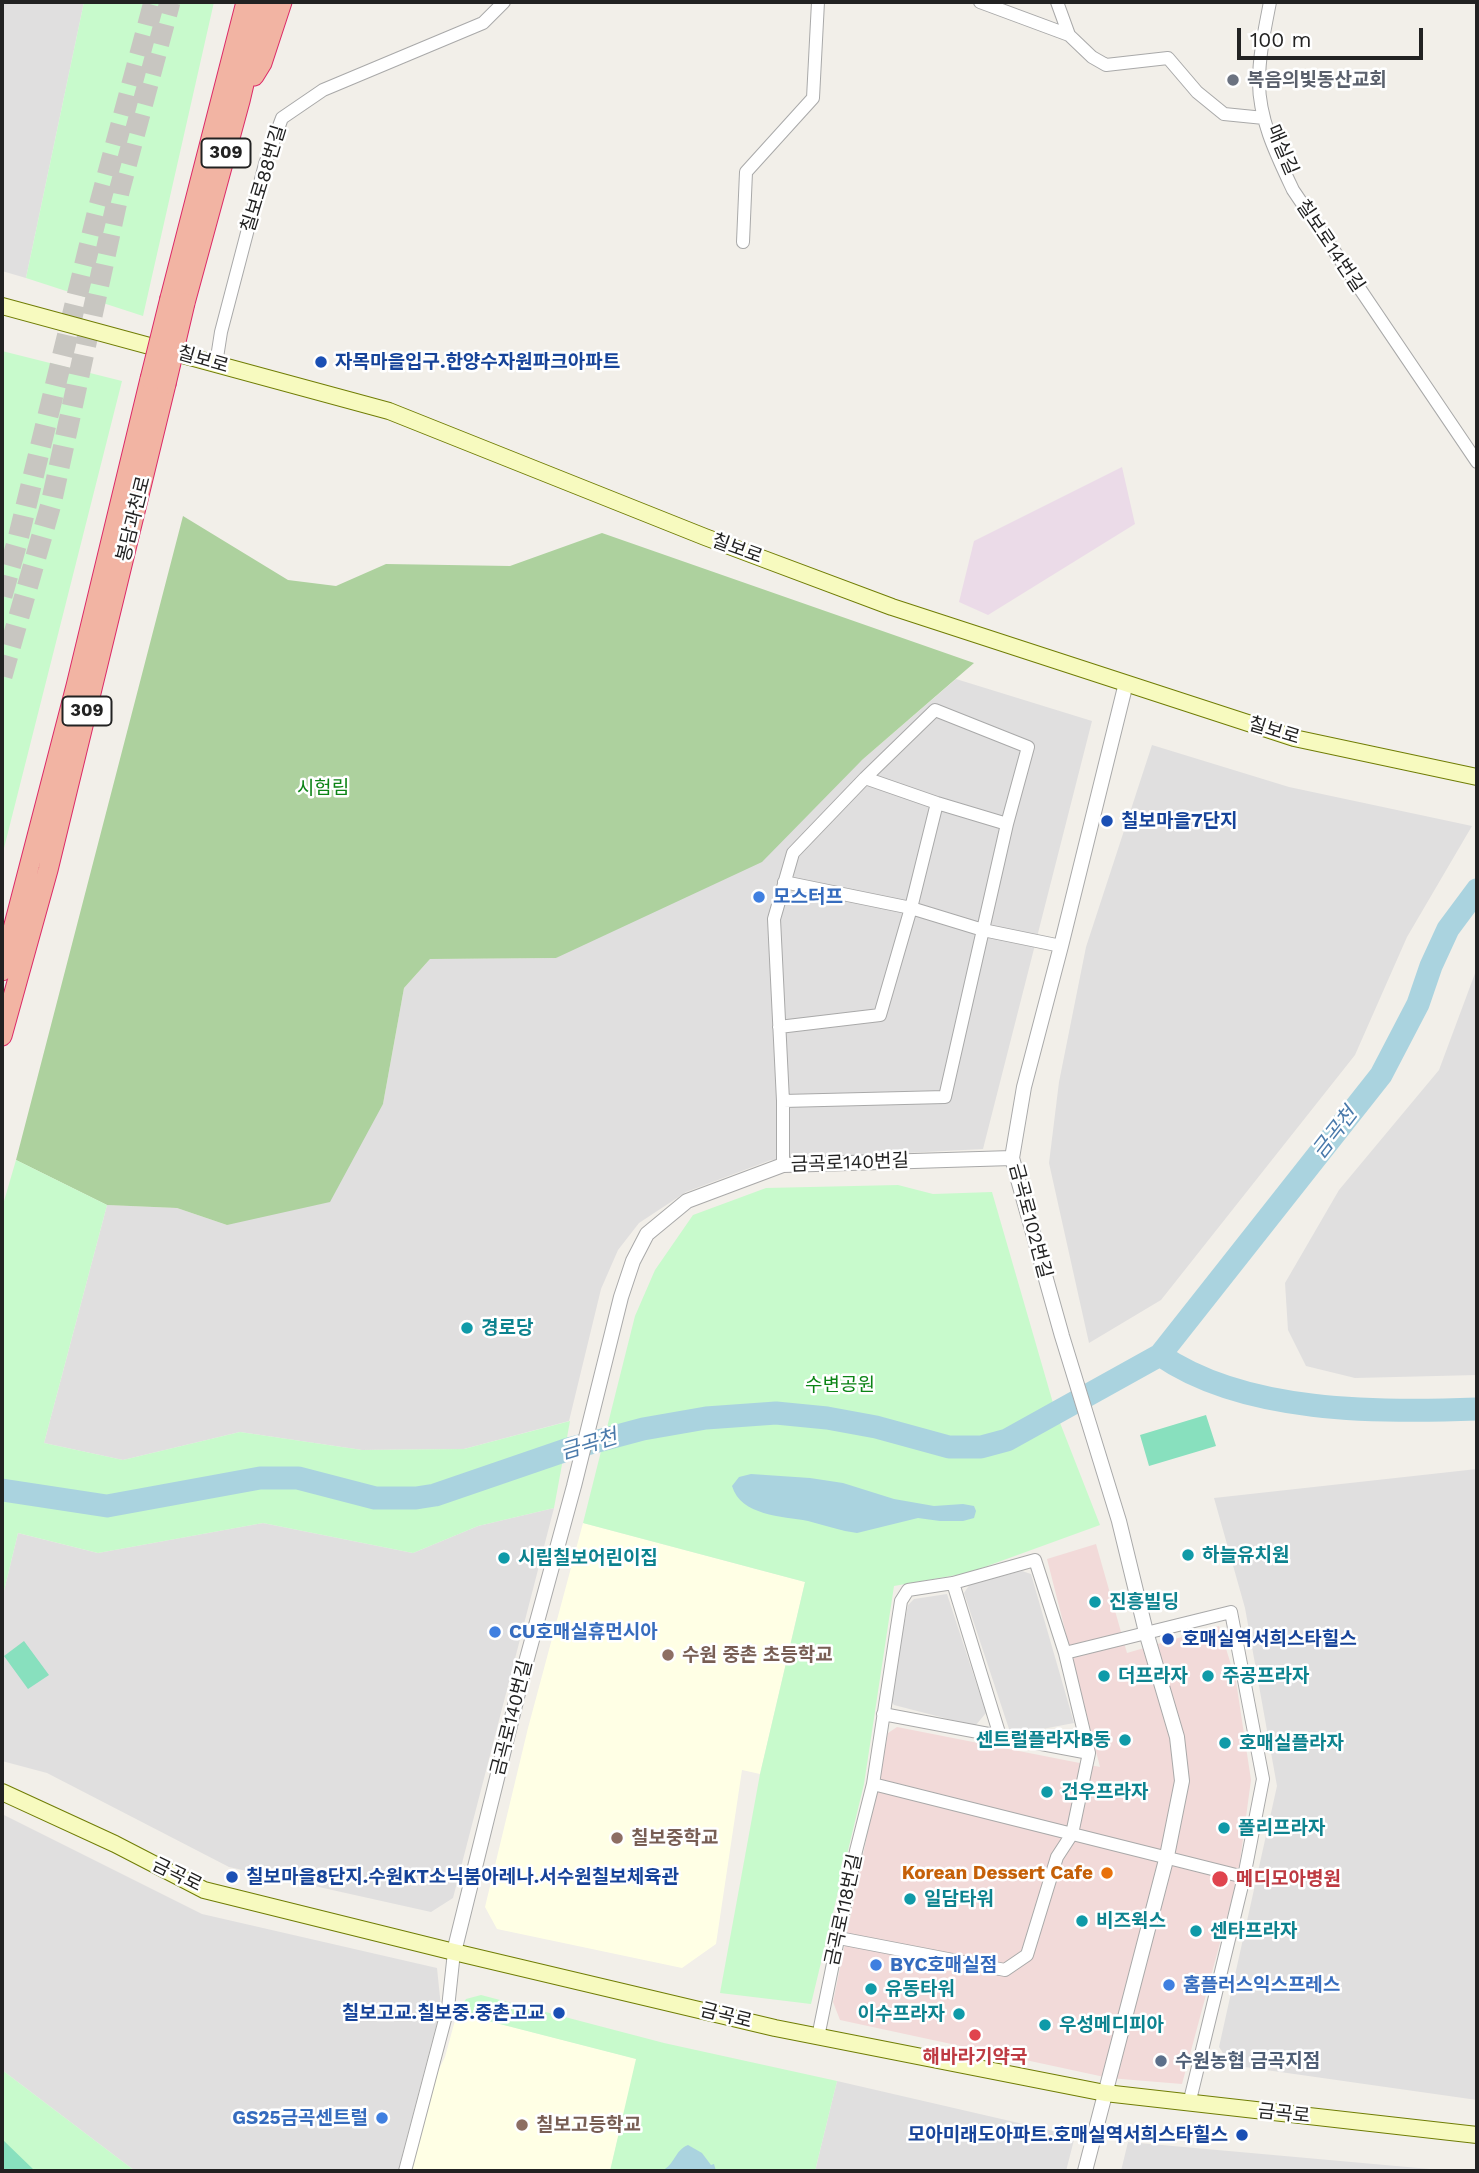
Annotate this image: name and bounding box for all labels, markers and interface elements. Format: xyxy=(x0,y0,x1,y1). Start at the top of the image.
scale bar xyxy=(1241,14,1426,58)
text: 100 m xyxy=(1250,27,1312,52)
place label: 복음의빛동산교회 xyxy=(1247,69,1387,91)
marker: 복음의빛동산교회 xyxy=(1225,72,1241,88)
street label: 매실길 xyxy=(1261,121,1303,179)
street label: 칠보로88번길 xyxy=(237,123,291,235)
road number: 309 xyxy=(202,138,250,168)
street label: 칠보로14번길 xyxy=(1291,196,1369,296)
street label: 칠보로 xyxy=(175,342,231,378)
place label: 자목마을입구.한양수자원파크아파트 xyxy=(335,351,620,373)
marker: 자목마을입구.한양수자원파크아파트 xyxy=(313,354,329,370)
street label: 봉담과천로 xyxy=(112,474,156,564)
street label: 칠보로 xyxy=(708,529,766,569)
road number: 309 xyxy=(62,696,112,726)
street label: 칠보로 xyxy=(1246,712,1302,750)
park label: 시험림 xyxy=(297,777,349,799)
place label: 칠보마을7단지 xyxy=(1121,810,1237,832)
marker: 칠보마을7단지 xyxy=(1099,813,1115,829)
place label: 모스터프 xyxy=(773,886,843,908)
marker: 모스터프 xyxy=(751,889,767,905)
water label: 금곡천 xyxy=(1307,1102,1363,1164)
street label: 금곡로140번길 xyxy=(791,1150,909,1176)
street label: 금곡로102번길 xyxy=(1004,1161,1056,1281)
place label: 경로당 xyxy=(481,1317,533,1339)
marker: 경로당 xyxy=(459,1320,475,1336)
park label: 수변공원 xyxy=(805,1374,875,1396)
water label: 금곡천 xyxy=(558,1424,620,1466)
place label: 하늘유치원 xyxy=(1202,1544,1289,1566)
place label: 시립칠보어린이집 xyxy=(518,1547,658,1569)
marker: 하늘유치원 xyxy=(1180,1547,1196,1563)
marker: 시립칠보어린이집 xyxy=(496,1550,512,1566)
place label: 진흥빌딩 xyxy=(1109,1591,1179,1613)
marker: 진흥빌딩 xyxy=(1087,1594,1103,1610)
place label: CU호매실휴먼시아 xyxy=(509,1621,658,1643)
marker: CU호매실휴먼시아 xyxy=(487,1624,503,1640)
place label: 호매실역서희스타힐스 xyxy=(1182,1628,1357,1650)
marker: 호매실역서희스타힐스 xyxy=(1160,1631,1176,1647)
place label: 수원 중촌 초등학교 xyxy=(682,1644,833,1666)
marker: 수원 중촌 초등학교 xyxy=(660,1647,676,1663)
street label: 금곡로140번길 xyxy=(487,1658,537,1778)
place label: 더프라자 xyxy=(1118,1665,1188,1687)
place label: 주공프라자 xyxy=(1222,1665,1309,1687)
marker: 더프라자 xyxy=(1096,1668,1112,1684)
marker: 주공프라자 xyxy=(1200,1668,1216,1684)
place label: 센트럴플라자B동 xyxy=(976,1729,1111,1751)
marker: 센트럴플라자B동 xyxy=(1117,1732,1133,1748)
place label: 호매실플라자 xyxy=(1239,1732,1344,1754)
marker: 호매실플라자 xyxy=(1217,1735,1233,1751)
place label: 건우프라자 xyxy=(1061,1781,1148,1803)
marker: 건우프라자 xyxy=(1039,1784,1055,1800)
place label: 폴리프라자 xyxy=(1238,1817,1325,1839)
marker: 폴리프라자 xyxy=(1216,1820,1232,1836)
place label: 칠보중학교 xyxy=(631,1827,718,1849)
marker: 칠보중학교 xyxy=(609,1830,625,1846)
street label: 금곡로118번길 xyxy=(821,1852,867,1968)
street label: 금곡로 xyxy=(148,1853,206,1897)
place label: Korean Dessert Cafe xyxy=(902,1862,1093,1884)
marker: Korean Dessert Cafe xyxy=(1099,1865,1115,1881)
place label: 칠보마을8단지.수원KT소닉붐아레나.서수원칠보체육관 xyxy=(246,1866,679,1888)
place label: 메디모아병원 xyxy=(1236,1868,1341,1890)
marker: 칠보마을8단지.수원KT소닉붐아레나.서수원칠보체육관 xyxy=(224,1869,240,1885)
marker: 메디모아병원 xyxy=(1210,1869,1230,1889)
place label: 일담타워 xyxy=(924,1888,994,1910)
marker: 일담타워 xyxy=(902,1891,918,1907)
place label: 비즈윅스 xyxy=(1096,1910,1166,1932)
marker: 비즈윅스 xyxy=(1074,1913,1090,1929)
place label: 센타프라자 xyxy=(1210,1920,1297,1942)
marker: 센타프라자 xyxy=(1188,1923,1204,1939)
place label: BYC호매실점 xyxy=(890,1954,997,1976)
marker: BYC호매실점 xyxy=(868,1957,884,1973)
place label: 홈플러스익스프레스 xyxy=(1183,1974,1340,1996)
marker: 홈플러스익스프레스 xyxy=(1161,1977,1177,1993)
place label: 유동타워 xyxy=(885,1978,955,2000)
marker: 유동타워 xyxy=(863,1981,879,1997)
street label: 금곡로 xyxy=(698,1999,754,2033)
place label: 칠보고교.칠보중.중촌고교 xyxy=(342,2002,545,2024)
place label: 이수프라자 xyxy=(858,2003,945,2025)
marker: 칠보고교.칠보중.중촌고교 xyxy=(551,2005,567,2021)
marker: 이수프라자 xyxy=(951,2006,967,2022)
place label: 우성메디피아 xyxy=(1059,2014,1164,2036)
marker: 우성메디피아 xyxy=(1037,2017,1053,2033)
marker: 해바라기약국 xyxy=(967,2027,983,2043)
place label: 해바라기약국 xyxy=(923,2046,1027,2068)
place label: 수원농협 금곡지점 xyxy=(1175,2050,1320,2072)
marker: 수원농협 금곡지점 xyxy=(1153,2053,1169,2069)
street label: 금곡로 xyxy=(1257,2100,1311,2128)
place label: GS25금곡센트럴 xyxy=(232,2107,368,2129)
marker: GS25금곡센트럴 xyxy=(374,2110,390,2126)
place label: 칠보고등학교 xyxy=(536,2114,641,2136)
marker: 칠보고등학교 xyxy=(514,2117,530,2133)
place label: 모아미래도아파트.호매실역서희스타힐스 xyxy=(908,2124,1228,2146)
marker: 모아미래도아파트.호매실역서희스타힐스 xyxy=(1234,2127,1250,2143)

